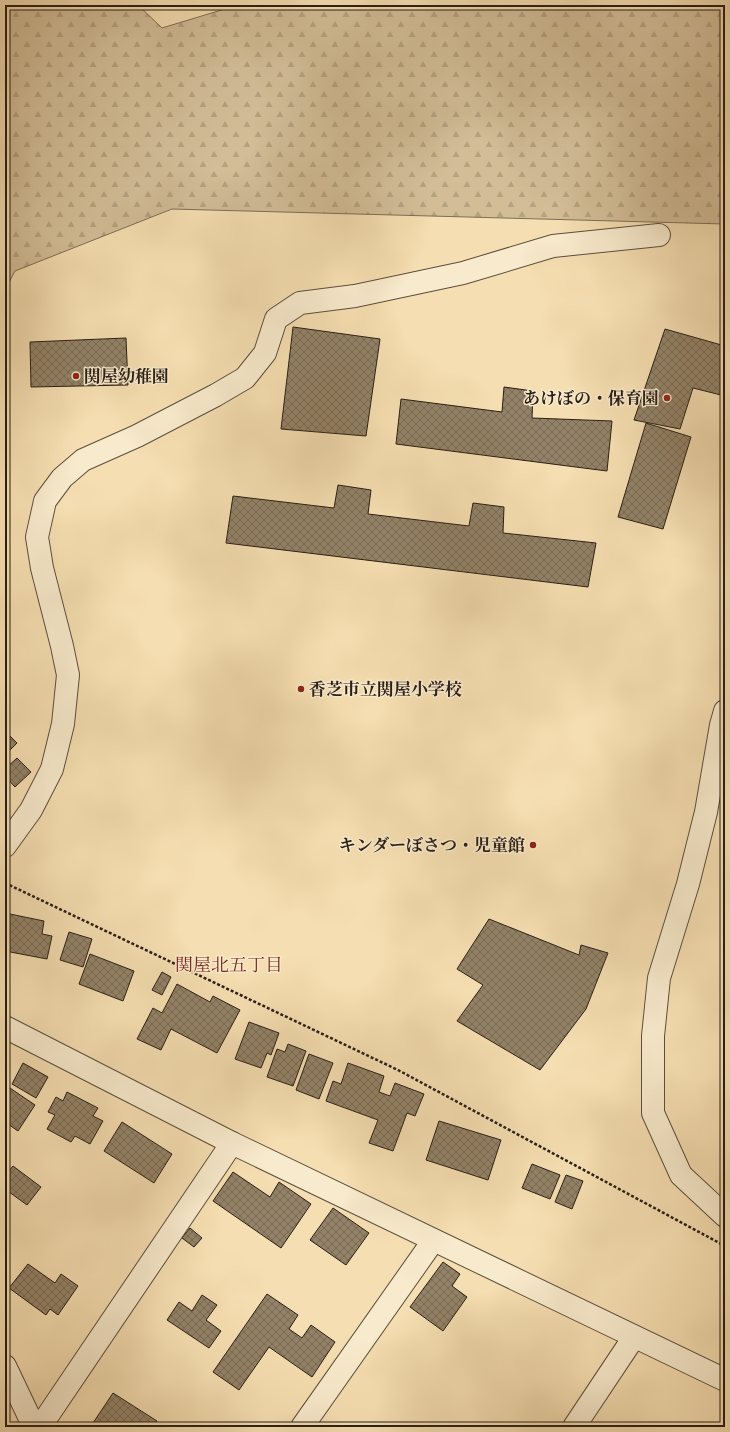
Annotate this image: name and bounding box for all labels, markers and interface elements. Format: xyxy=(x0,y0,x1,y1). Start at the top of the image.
place label: 関屋幼稚園 xyxy=(84,366,169,390)
marker: 関屋幼稚園 xyxy=(71,371,81,381)
place label: あけぼの・保育園 xyxy=(523,388,659,412)
marker: あけぼの・保育園 xyxy=(662,393,672,403)
place label: 香芝市立関屋小学校 xyxy=(309,679,462,703)
marker: 香芝市立関屋小学校 xyxy=(296,684,306,694)
place label: キンダーぼさつ・児童館 xyxy=(339,835,525,859)
marker: キンダーぼさつ・児童館 xyxy=(528,840,538,850)
district label: 関屋北五丁目 xyxy=(175,954,283,980)

